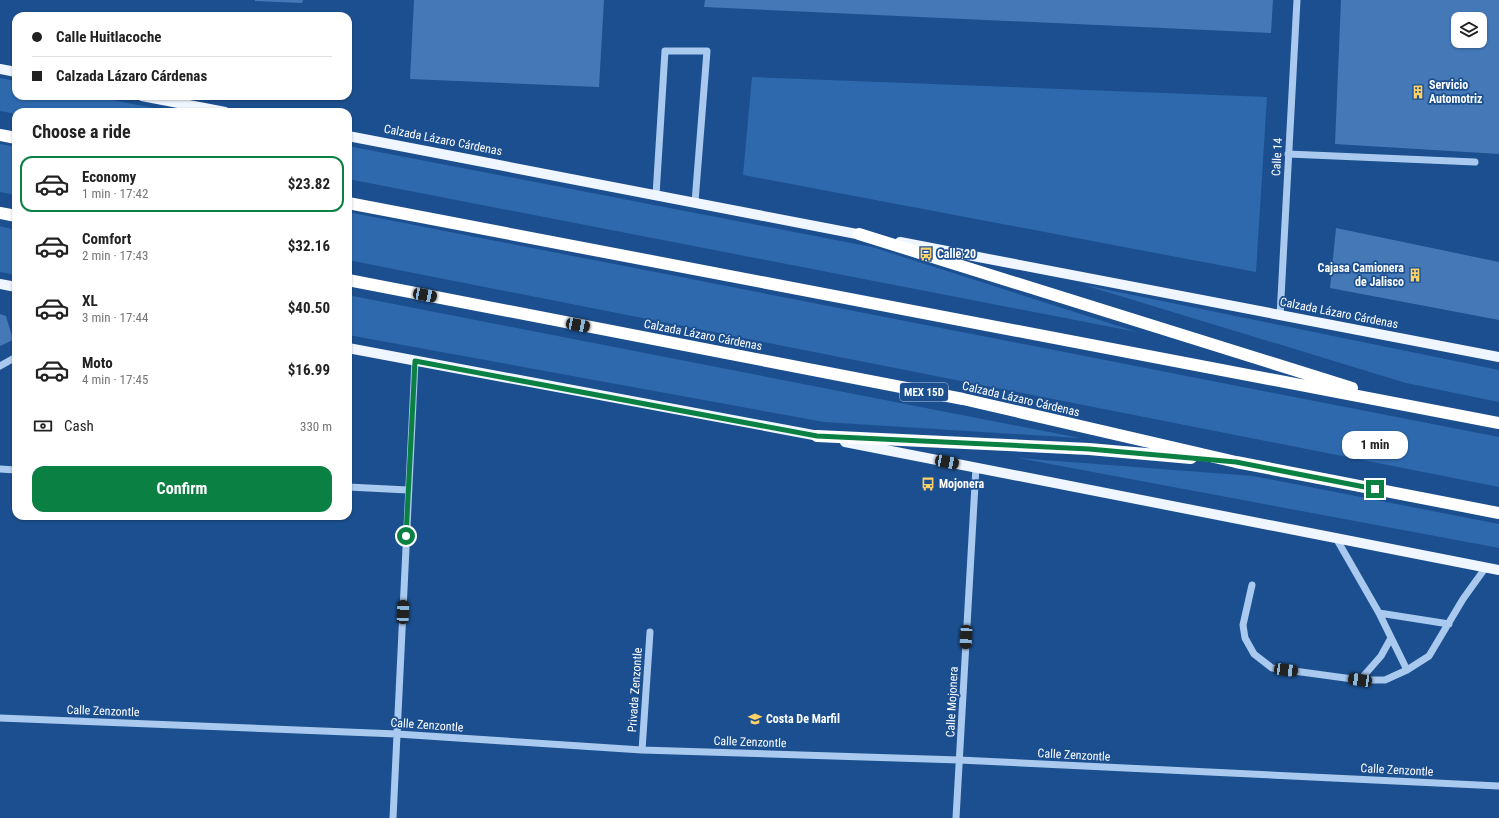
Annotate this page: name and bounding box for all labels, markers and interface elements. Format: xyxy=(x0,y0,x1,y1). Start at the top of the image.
map controls xyxy=(1451,12,1487,48)
button: layers xyxy=(1451,12,1487,48)
text: Calle Huitlacoche xyxy=(56,28,161,46)
text: Calzada Lázaro Cárdenas xyxy=(56,67,207,85)
place label: Servicio Automotriz xyxy=(1429,78,1482,106)
building icon: Servicio Automotriz xyxy=(1410,84,1426,100)
text: Choose a ride xyxy=(32,121,131,142)
street label: Calzada Lázaro Cárdenas xyxy=(383,122,503,158)
street label: Calle 14 xyxy=(1269,137,1285,176)
icon: car xyxy=(34,166,70,202)
text: Economy xyxy=(82,168,136,186)
text: $23.82 xyxy=(288,175,330,193)
text: 1 min · 17:42 xyxy=(82,186,148,201)
icon: car xyxy=(34,228,70,264)
text: Comfort xyxy=(82,230,131,248)
text: $32.16 xyxy=(288,237,330,255)
bus stop icon: Calle 20 xyxy=(918,246,934,262)
place label: Calle 20 xyxy=(937,247,976,261)
text: 2 min · 17:43 xyxy=(82,248,148,263)
place label: Cajasa Camionera de Jalisco xyxy=(1318,261,1404,289)
building icon: Cajasa Camionera de Jalisco xyxy=(1407,267,1423,283)
car xyxy=(412,287,438,303)
icon: car xyxy=(34,290,70,326)
text: XL xyxy=(82,292,98,310)
street label: Calzada Lázaro Cárdenas xyxy=(1279,295,1399,331)
text: $40.50 xyxy=(288,299,330,317)
text: 3 min · 17:44 xyxy=(82,310,148,325)
car xyxy=(565,317,591,333)
street label: Calzada Lázaro Cárdenas xyxy=(643,317,763,353)
icon: car xyxy=(34,352,70,388)
text: Moto xyxy=(82,354,113,372)
text: $16.99 xyxy=(288,361,330,379)
text: 4 min · 17:45 xyxy=(82,372,148,387)
street label: Calzada Lázaro Cárdenas xyxy=(961,379,1081,419)
road number: MEX 15D xyxy=(900,383,948,401)
icon: cash xyxy=(32,415,54,437)
text: Cash xyxy=(64,417,94,435)
text: 330 m xyxy=(300,419,332,434)
callout: 1 min xyxy=(1342,431,1408,459)
text: 1 min xyxy=(1361,437,1389,452)
car xyxy=(934,454,960,470)
button: Confirm xyxy=(32,466,332,512)
bus stop icon: Mojonera xyxy=(920,476,936,492)
place label: Mojonera xyxy=(939,477,984,491)
route end xyxy=(1366,480,1384,498)
route start xyxy=(397,527,415,545)
car xyxy=(397,600,409,624)
car xyxy=(959,625,973,649)
street label: Privada Zenzontle xyxy=(625,647,645,733)
car xyxy=(1273,663,1299,677)
street label: Calle Mojonera xyxy=(943,666,961,738)
car xyxy=(1347,672,1373,688)
street label: Calle Zenzontle xyxy=(66,703,140,719)
school or university icon: Costa De Marfil xyxy=(747,711,763,727)
place label: Costa De Marfil xyxy=(766,712,840,726)
street label: Calle Zenzontle xyxy=(390,715,464,735)
street label: Calle Zenzontle xyxy=(713,734,787,750)
street label: Calle Zenzontle xyxy=(1037,746,1111,764)
street label: Calle Zenzontle xyxy=(1360,761,1434,779)

